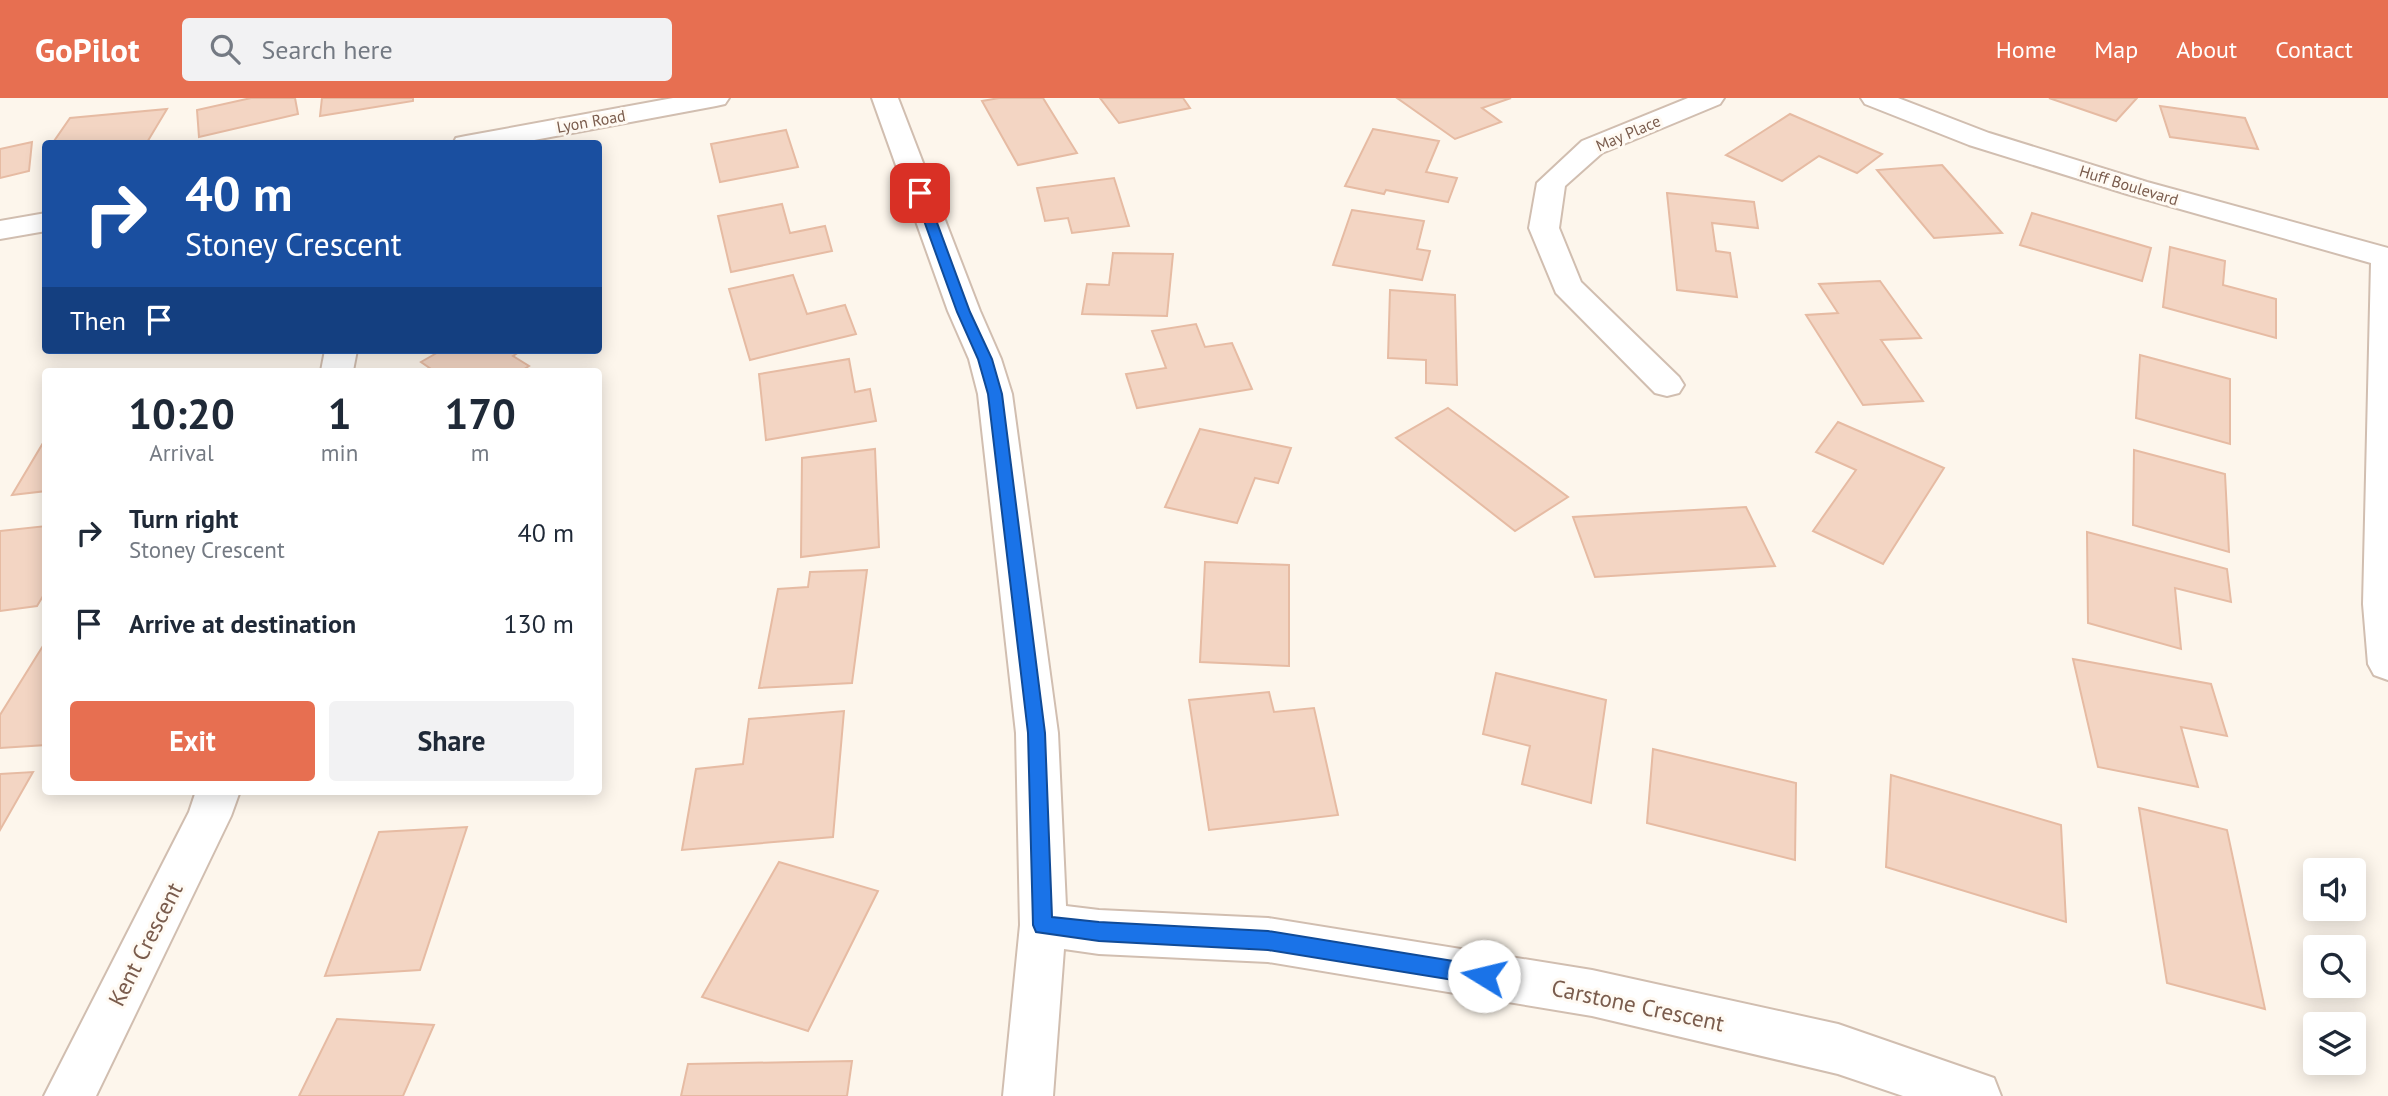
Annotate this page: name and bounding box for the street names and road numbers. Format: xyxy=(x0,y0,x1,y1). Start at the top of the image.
street label: Lyon Road xyxy=(555,105,627,137)
street label: May Place xyxy=(1593,110,1663,156)
street label: Huff Boulevard xyxy=(2077,160,2181,210)
street label: Kent Crescent xyxy=(101,877,189,1011)
street label: Carstone Crescent xyxy=(1549,973,1727,1037)

